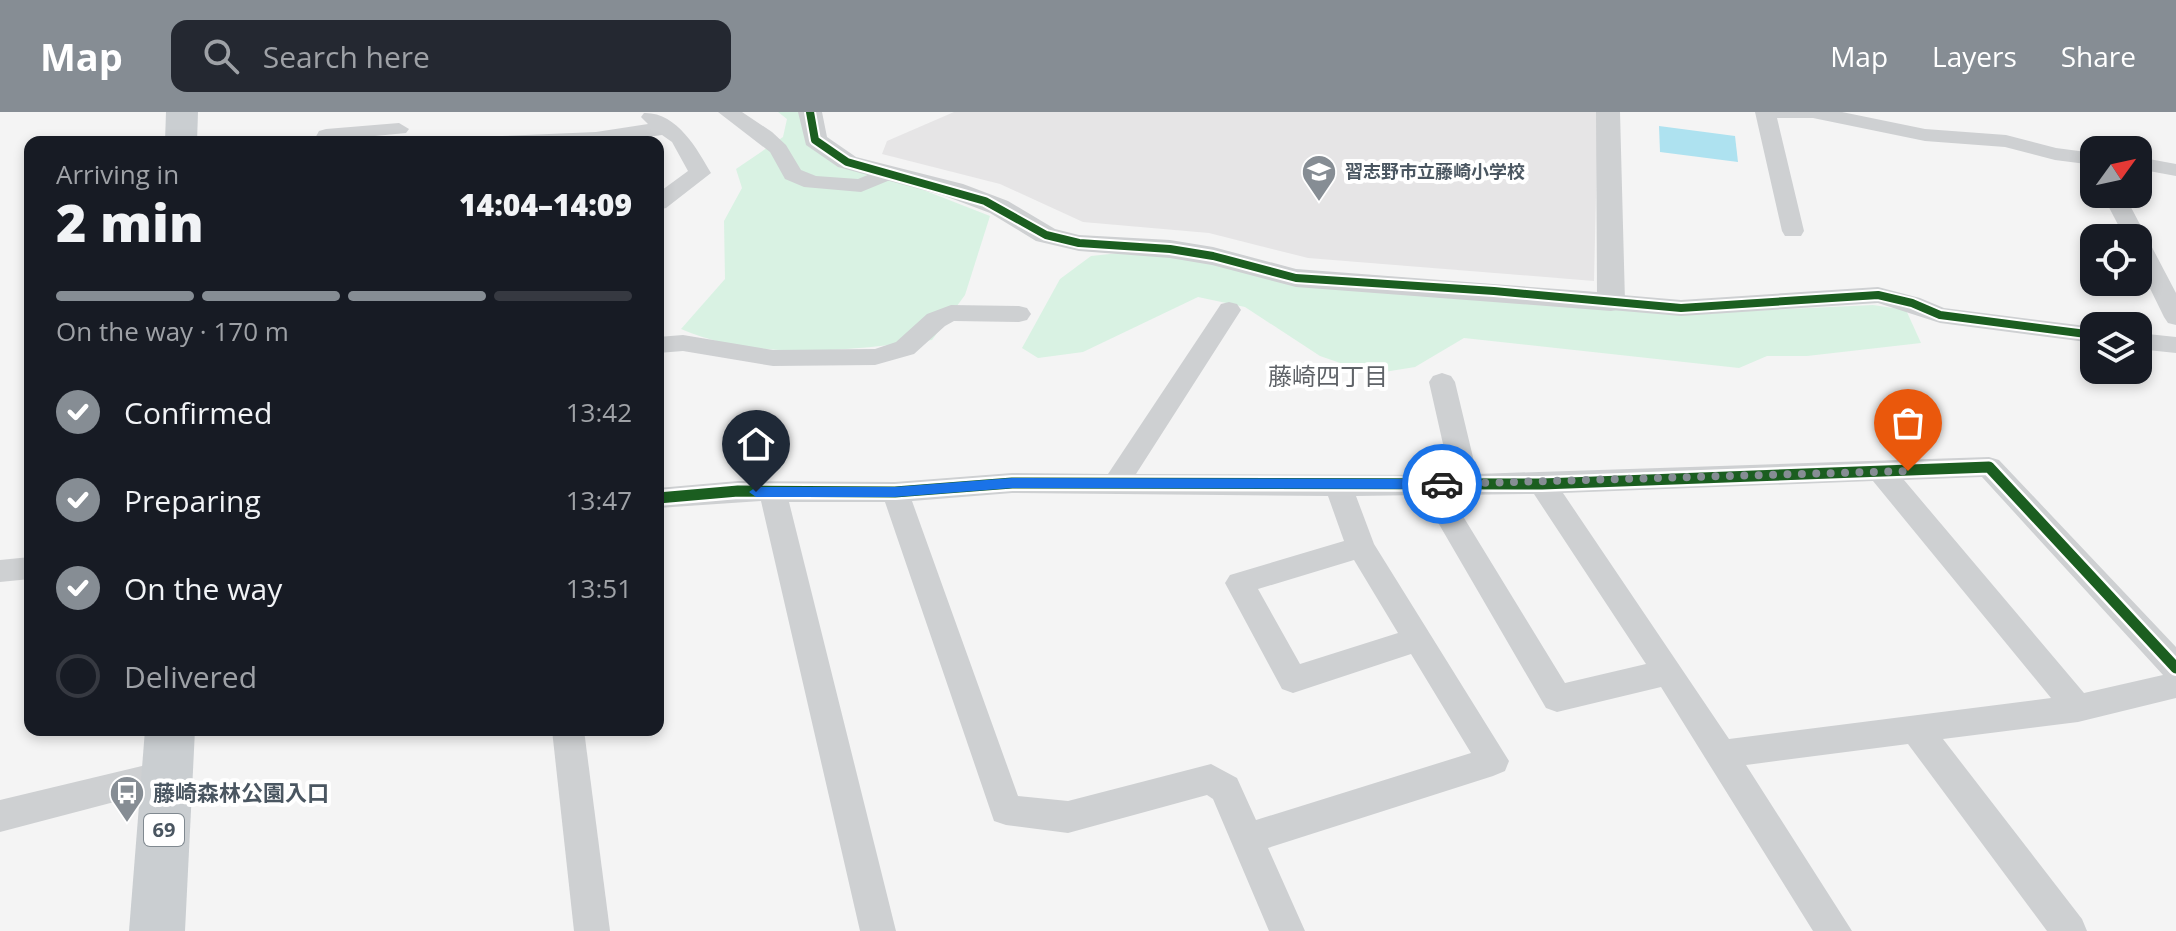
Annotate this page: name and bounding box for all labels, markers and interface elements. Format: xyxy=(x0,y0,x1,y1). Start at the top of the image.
search box xyxy=(171,20,731,92)
text: Map xyxy=(40,30,123,82)
icon: search xyxy=(199,34,243,78)
text: Search here xyxy=(263,36,430,77)
text: Map xyxy=(1830,37,1888,75)
text: Layers xyxy=(1932,37,2017,75)
text: Share xyxy=(2061,37,2136,75)
north arrow xyxy=(2080,136,2152,208)
map controls xyxy=(2080,136,2152,384)
school or university icon: 習志野市立藤崎小学校 xyxy=(1300,153,1338,203)
text: Arriving in xyxy=(56,156,179,192)
place label: 習志野市立藤崎小学校 xyxy=(1345,159,1525,183)
text: 14:04–14:09 xyxy=(459,184,632,225)
text: 2 min xyxy=(56,186,204,257)
button: locate xyxy=(2080,224,2152,296)
button: layers xyxy=(2080,312,2152,384)
text: On the way · 170 m xyxy=(56,313,289,349)
district label: 藤崎四丁目 xyxy=(1268,359,1388,392)
pin xyxy=(1874,389,1942,471)
icon: check xyxy=(56,390,100,434)
text: Confirmed xyxy=(124,392,272,433)
text: 13:42 xyxy=(566,394,632,430)
icon: bag xyxy=(1886,401,1930,445)
pin xyxy=(722,410,790,492)
icon: home xyxy=(734,422,778,466)
courier xyxy=(1402,444,1482,524)
icon: car xyxy=(1420,462,1464,506)
icon: check xyxy=(56,478,100,522)
text: Preparing xyxy=(124,480,261,521)
text: 13:47 xyxy=(566,482,632,518)
icon: check xyxy=(56,566,100,610)
text: On the way xyxy=(124,568,282,609)
text: 13:51 xyxy=(566,570,632,606)
text: Delivered xyxy=(124,656,257,697)
bus stop icon: 藤崎森林公園入口 xyxy=(108,774,146,824)
place label: 藤崎森林公園入口 xyxy=(153,777,329,807)
road number: 69 xyxy=(144,814,184,846)

